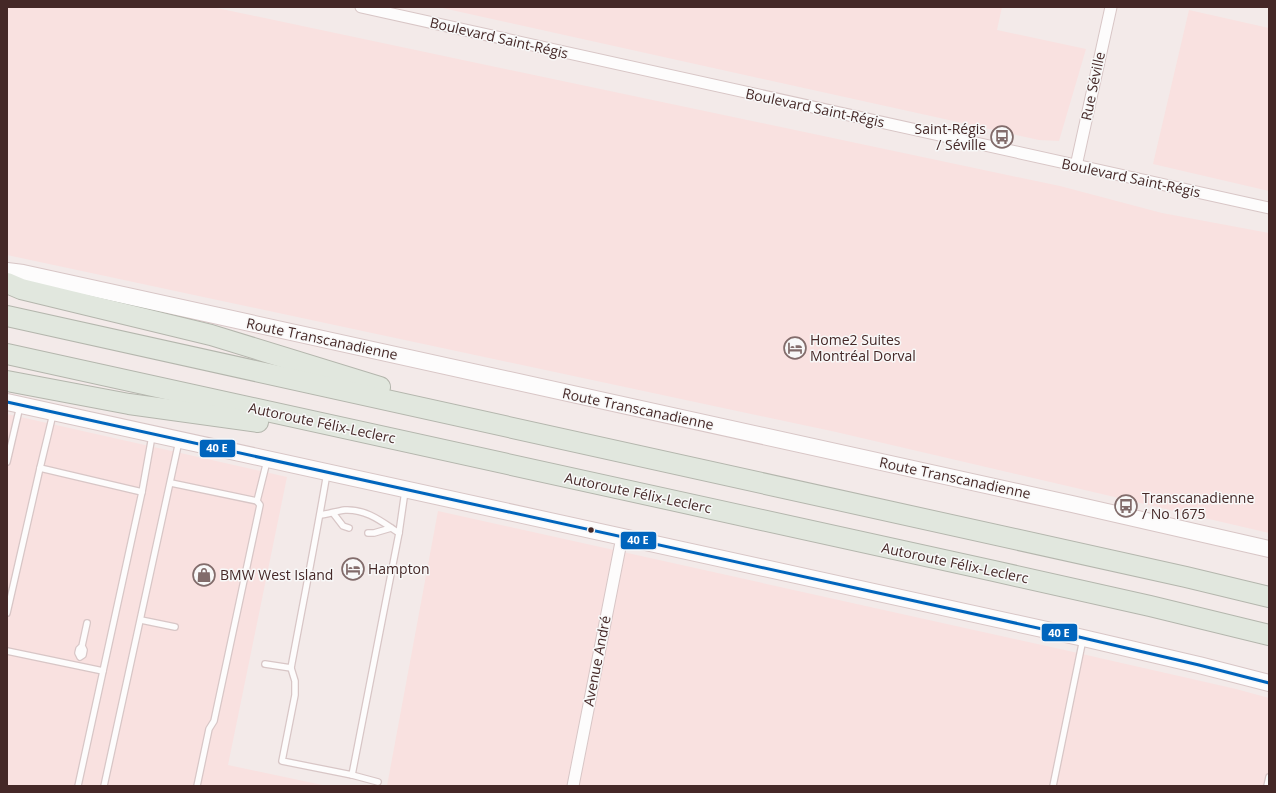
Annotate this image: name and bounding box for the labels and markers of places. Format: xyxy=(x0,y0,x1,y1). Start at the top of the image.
place label: Saint-Régis / Séville xyxy=(915,119,986,154)
bus stop icon: Saint-Régis / Séville xyxy=(989,124,1015,150)
place label: Home2 Suites Montréal Dorval xyxy=(810,330,916,365)
hotel icon: Home2 Suites Montréal Dorval xyxy=(782,335,808,361)
place label: Transcanadienne / No 1675 xyxy=(1142,488,1254,523)
bus stop icon: Transcanadienne / No 1675 xyxy=(1113,493,1139,519)
unlabelled marker xyxy=(586,525,596,535)
hotel icon: Hampton xyxy=(340,556,366,582)
place label: Hampton xyxy=(368,559,430,578)
shop icon: BMW West Island xyxy=(191,562,217,588)
place label: BMW West Island xyxy=(220,565,333,584)

